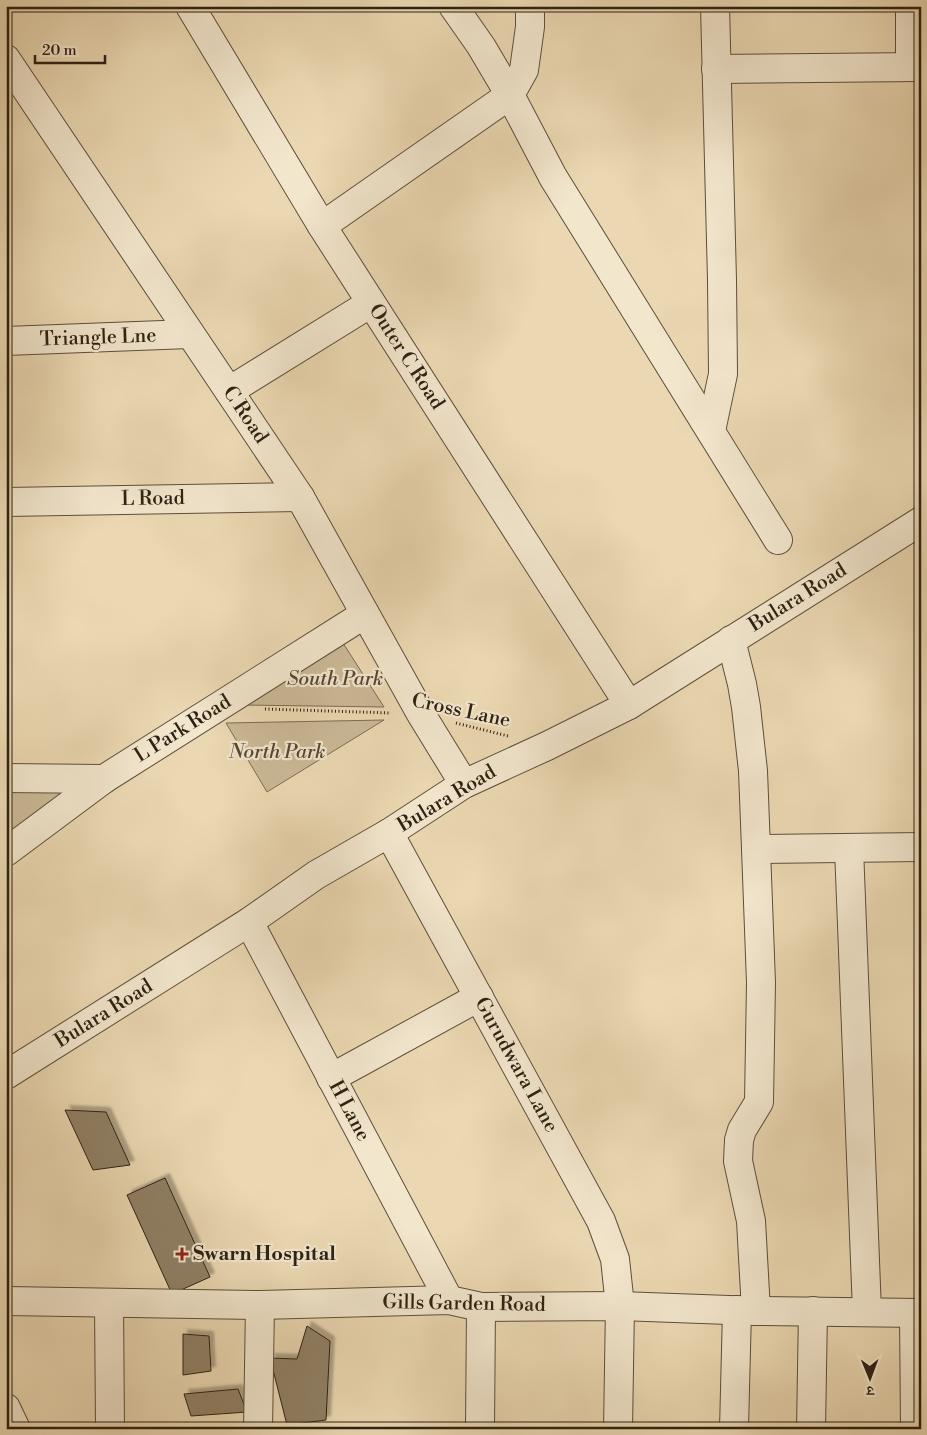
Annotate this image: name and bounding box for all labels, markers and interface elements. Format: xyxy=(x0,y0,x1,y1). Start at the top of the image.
scale bar xyxy=(35,32,105,64)
text: 20 m xyxy=(42,41,77,60)
street label: Outer C Road xyxy=(363,299,450,415)
street label: Triangle Lne xyxy=(39,323,157,353)
street label: C Road xyxy=(217,381,274,449)
street label: L Road xyxy=(121,486,186,512)
street label: Bulara Road xyxy=(744,558,852,638)
park label: South Park xyxy=(287,667,383,692)
street label: Cross Lane xyxy=(409,688,513,734)
street label: L Park Road xyxy=(130,689,237,769)
park label: North Park xyxy=(228,740,325,765)
street label: Bulara Road xyxy=(392,759,501,839)
street label: Bulara Road xyxy=(50,974,158,1054)
street label: Gurudwara Lane xyxy=(469,993,563,1137)
street label: H Lane xyxy=(323,1076,375,1146)
place label: Swarn Hospital xyxy=(193,1242,336,1267)
marker: Swarn Hospital xyxy=(175,1247,189,1261)
street label: Gills Garden Road xyxy=(382,1290,546,1318)
north arrow xyxy=(844,1352,894,1402)
text: उ xyxy=(866,1381,875,1399)

